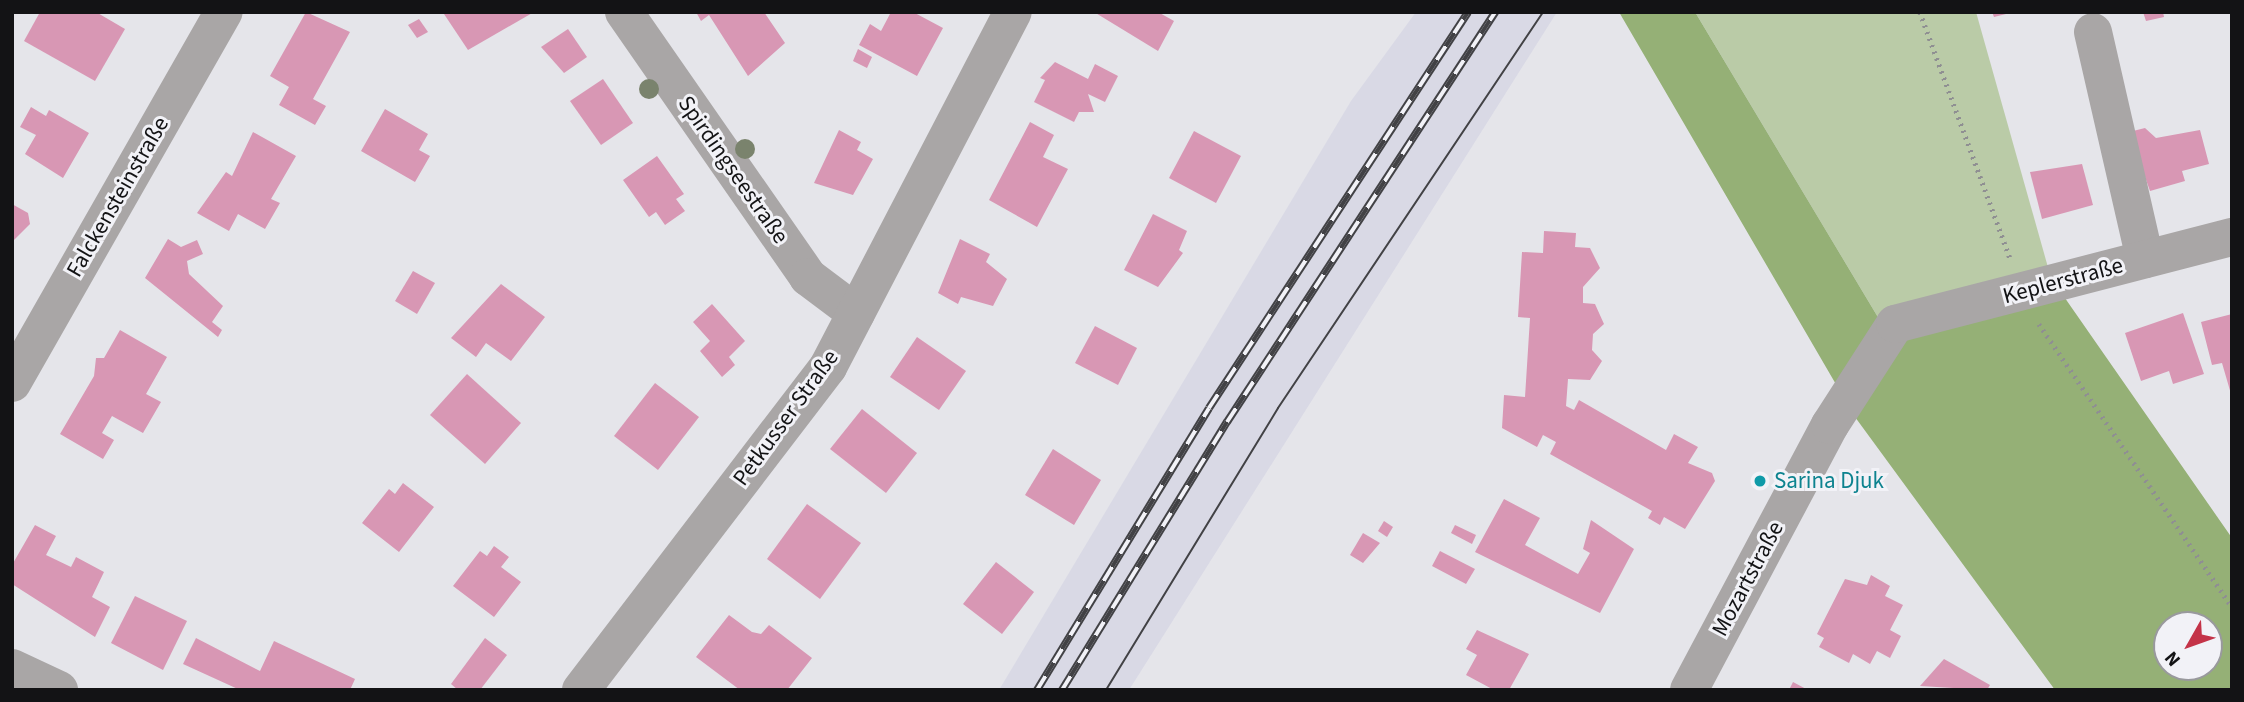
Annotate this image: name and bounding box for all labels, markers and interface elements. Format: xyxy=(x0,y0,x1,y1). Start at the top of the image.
street label: Spirdingseestraße xyxy=(672,91,794,249)
street label: Falckensteinstraße xyxy=(61,112,175,282)
street label: Keplerstraße xyxy=(2000,252,2126,310)
street label: Petkusser Straße xyxy=(727,345,845,491)
place label: Sarina Djuk xyxy=(1774,467,1884,495)
marker: Sarina Djuk xyxy=(1752,473,1768,489)
street label: Mozartstraße xyxy=(1706,517,1790,641)
north arrow xyxy=(2153,611,2223,681)
text: N xyxy=(2159,645,2187,672)

